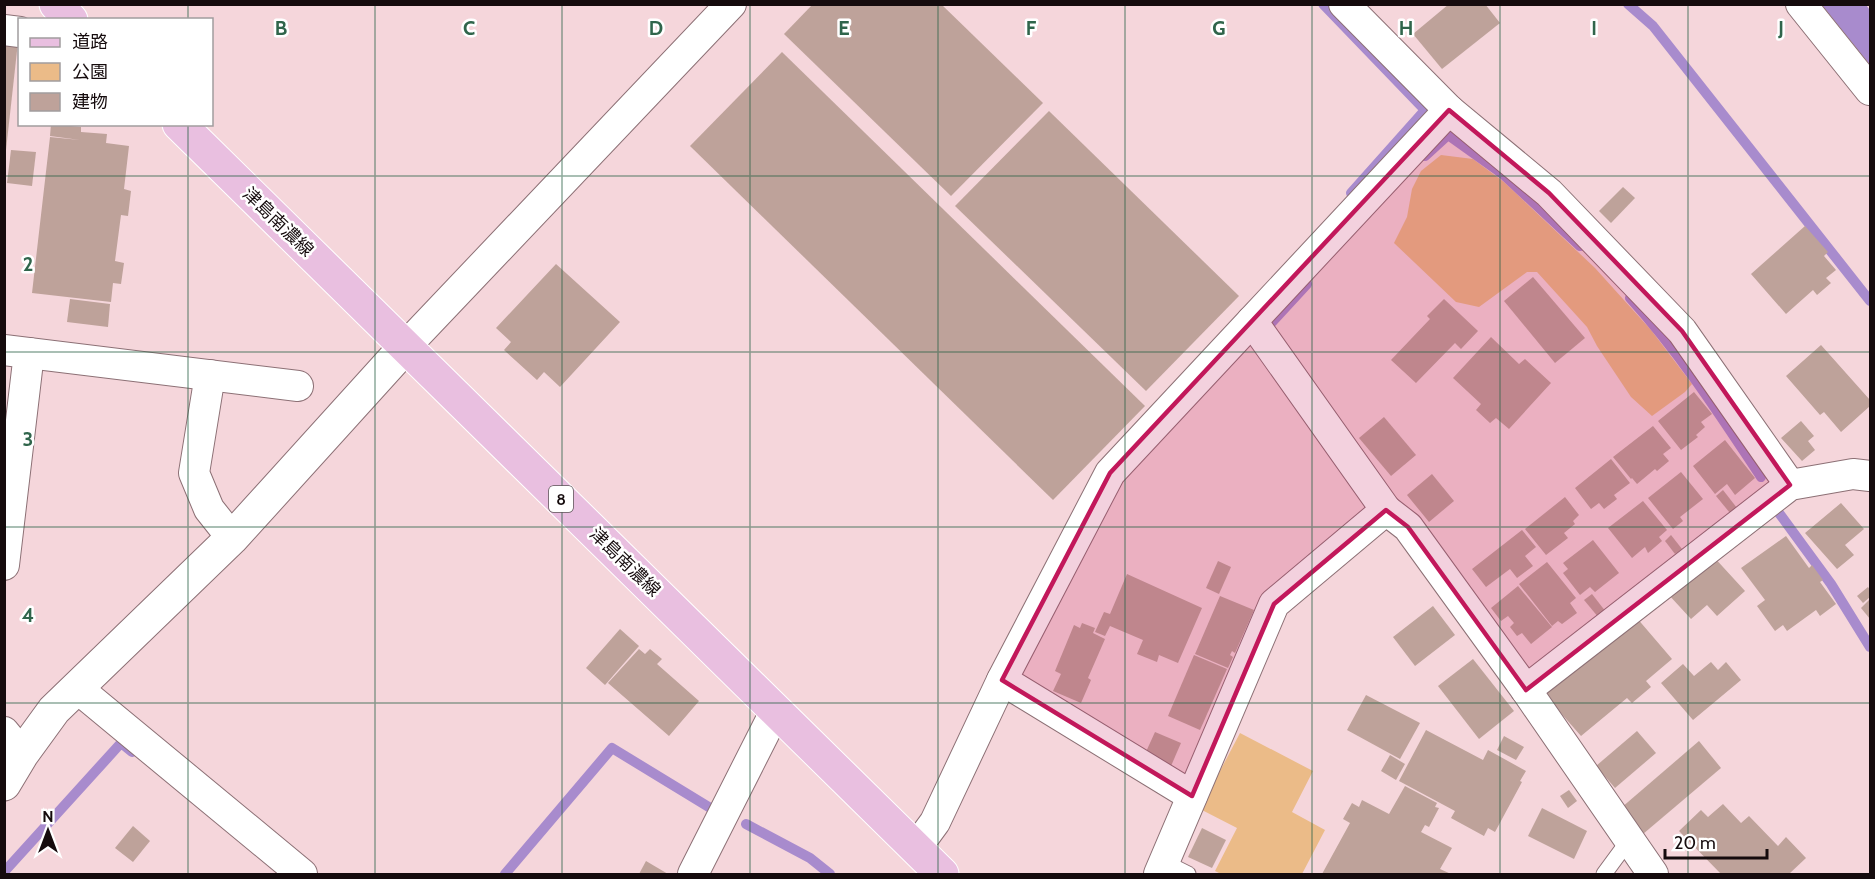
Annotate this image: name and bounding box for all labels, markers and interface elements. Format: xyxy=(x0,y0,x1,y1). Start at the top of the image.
text: B xyxy=(275,16,287,40)
text: C xyxy=(463,16,475,40)
text: D xyxy=(649,16,663,40)
text: E xyxy=(838,16,850,40)
text: F xyxy=(1026,16,1037,40)
text: G xyxy=(1212,16,1226,40)
text: H xyxy=(1399,16,1413,40)
text: I xyxy=(1591,16,1597,40)
text: J xyxy=(1777,16,1784,40)
legend xyxy=(18,18,213,126)
text: 道路 xyxy=(72,31,108,53)
text: 公園 xyxy=(72,61,108,83)
text: 建物 xyxy=(72,91,108,113)
street label: 津島南濃線 xyxy=(238,183,318,261)
text: 2 xyxy=(23,252,33,276)
text: 3 xyxy=(23,427,33,451)
road number: 8 xyxy=(549,486,573,512)
street label: 津島南濃線 xyxy=(585,523,665,601)
text: 4 xyxy=(22,603,34,627)
north arrow xyxy=(18,801,78,861)
text: N xyxy=(42,807,54,826)
scale bar xyxy=(1665,822,1767,860)
text: 20 m xyxy=(1674,832,1716,854)

